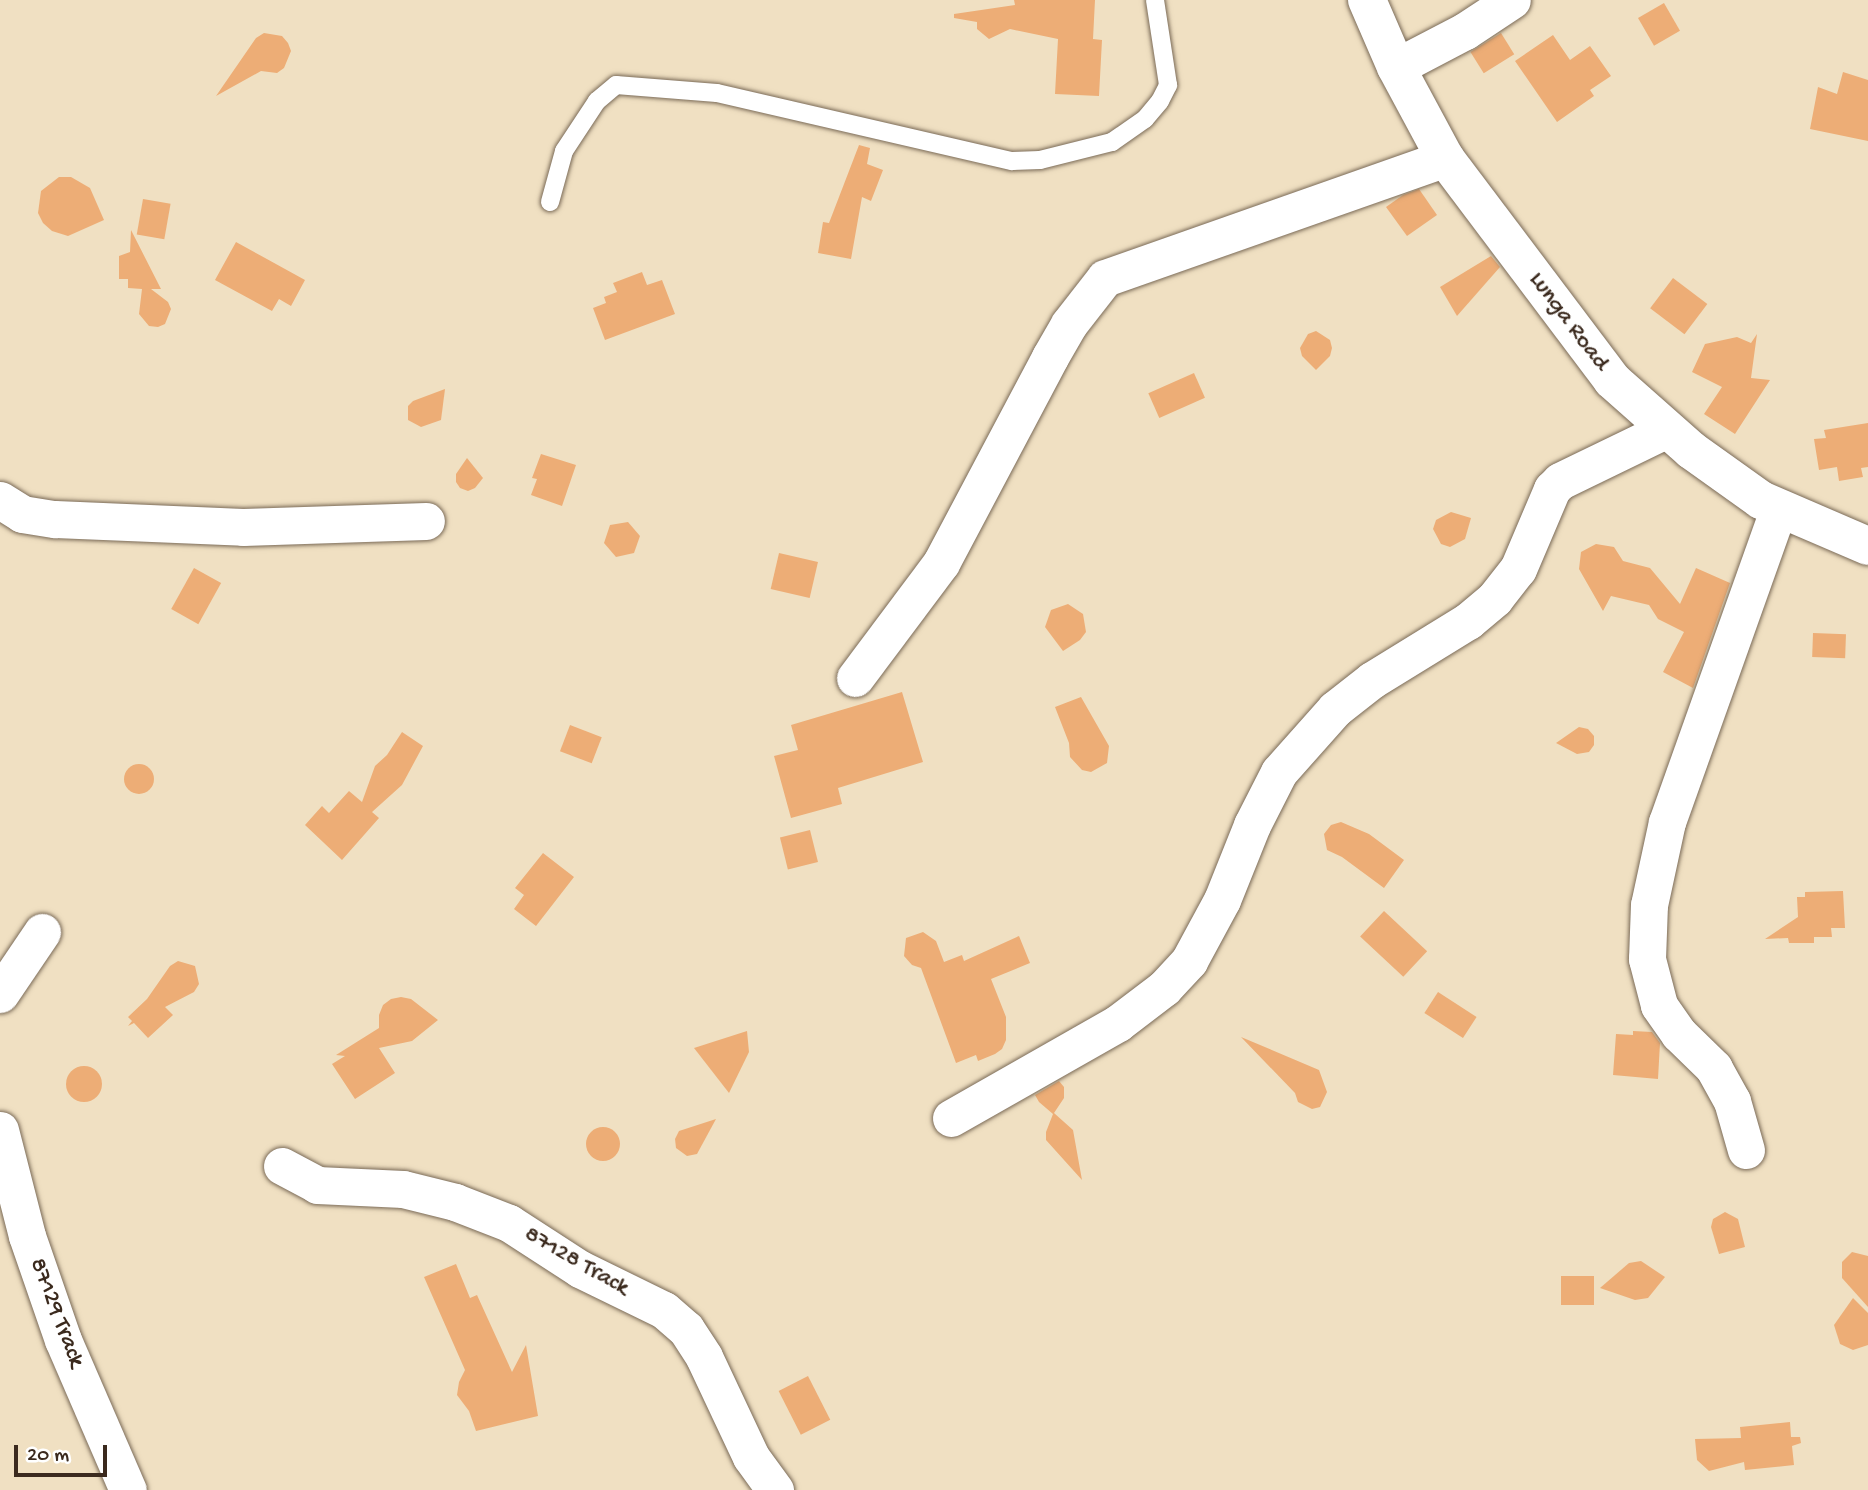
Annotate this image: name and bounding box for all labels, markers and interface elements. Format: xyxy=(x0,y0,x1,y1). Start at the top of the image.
street label: Lunga Road xyxy=(1521,267,1615,377)
street label: 87128 Track xyxy=(519,1221,633,1303)
street label: 87129 Track xyxy=(22,1254,90,1372)
scale bar xyxy=(18,1430,110,1474)
text: 20 m xyxy=(27,1444,69,1469)

